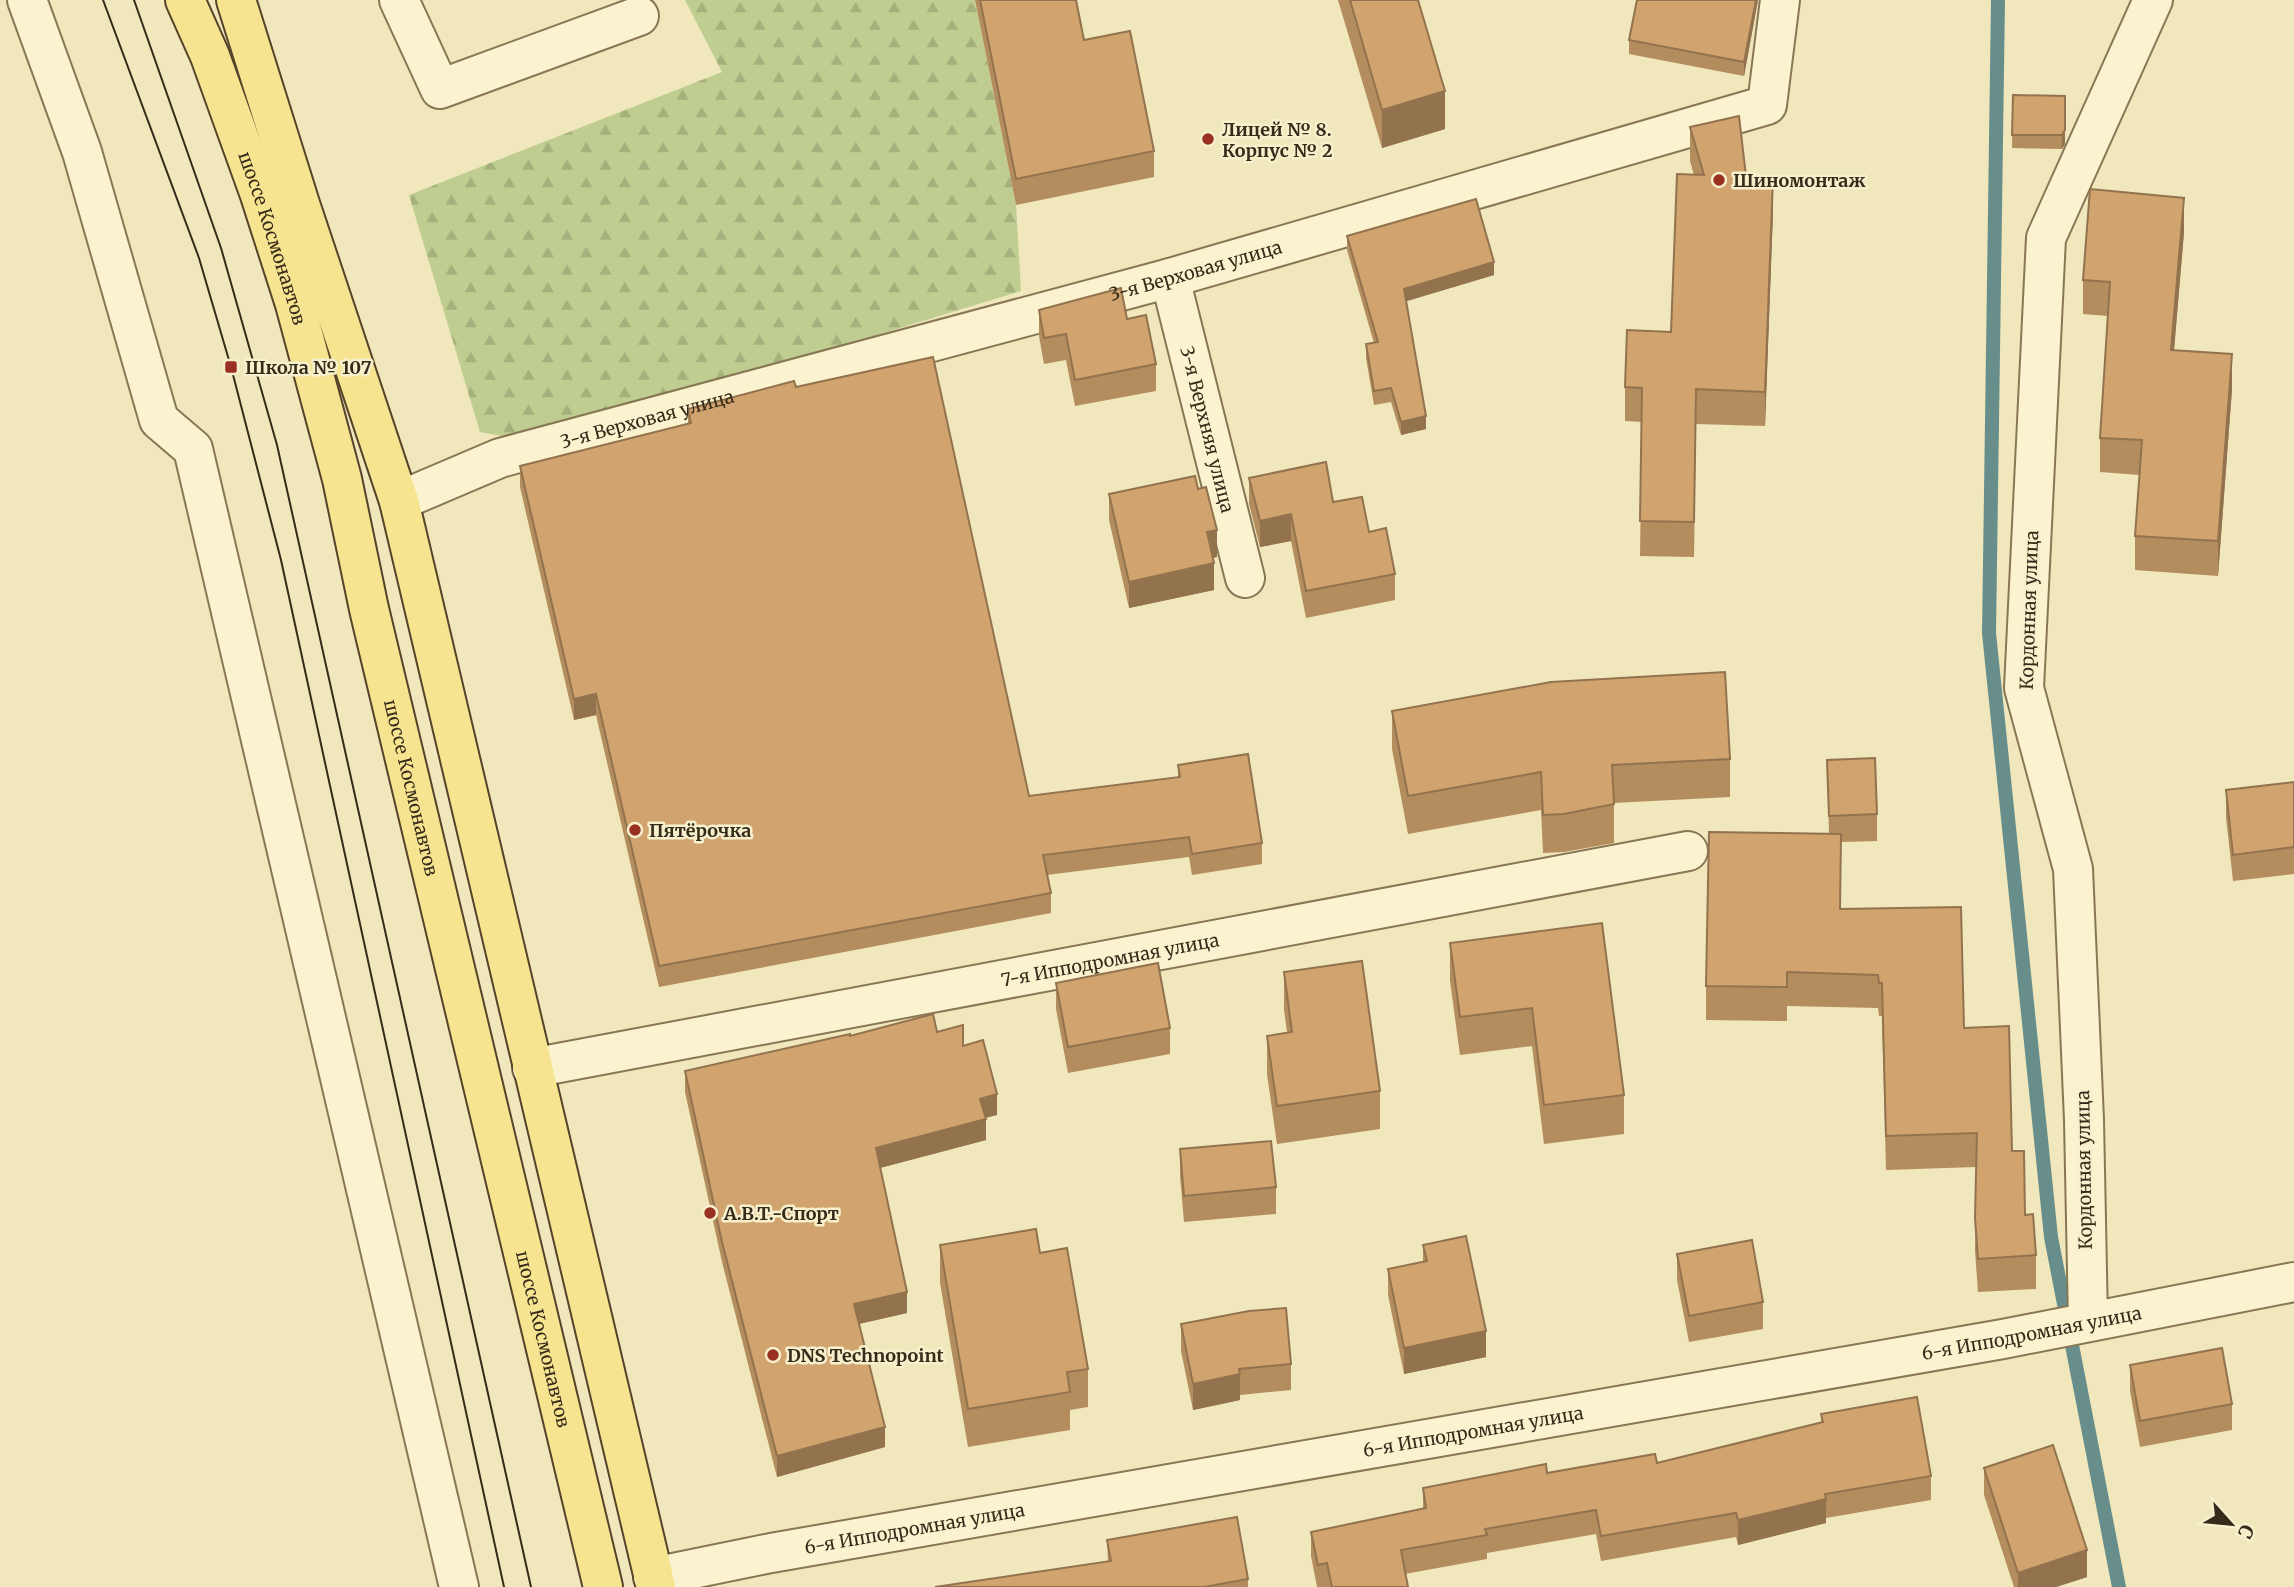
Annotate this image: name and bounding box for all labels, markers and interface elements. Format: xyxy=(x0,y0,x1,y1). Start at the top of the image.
place label: Лицей № 8. Корпус № 2 xyxy=(1222,118,1332,162)
marker: Лицей № 8. Корпус № 2 xyxy=(1200,131,1216,147)
street label: шоссе Космонавтов xyxy=(234,148,312,328)
place label: Шиномонтаж xyxy=(1733,169,1865,192)
marker: Шиномонтаж xyxy=(1711,172,1727,188)
street label: 3-я Верховая улица xyxy=(1106,235,1285,305)
street label: 3-я Верхняя улица xyxy=(1176,344,1240,515)
place label: Школа № 107 xyxy=(245,356,372,379)
marker: Школа № 107 xyxy=(223,359,239,375)
street label: 3-я Верховая улица xyxy=(558,384,737,453)
street label: Кордонная улица xyxy=(2015,530,2043,690)
street label: шоссе Космонавтов xyxy=(379,697,444,879)
place label: Пятёрочка xyxy=(649,819,751,842)
marker: Пятёрочка xyxy=(627,822,643,838)
street label: 7-я Ипподромная улица xyxy=(999,928,1221,991)
street label: Кордонная улица xyxy=(2071,1090,2097,1250)
place label: А.В.Т.-Спорт xyxy=(723,1202,839,1225)
marker: А.В.Т.-Спорт xyxy=(702,1205,718,1221)
street label: шоссе Космонавтов xyxy=(511,1248,576,1430)
street label: 6-я Ипподромная улица xyxy=(1920,1301,2144,1364)
place label: DNS Technopoint xyxy=(787,1344,944,1367)
marker: DNS Technopoint xyxy=(765,1347,781,1363)
street label: 6-я Ипподромная улица xyxy=(1361,1401,1585,1461)
north arrow xyxy=(2196,1489,2266,1559)
street label: 6-я Ипподромная улица xyxy=(803,1498,1027,1559)
text: С xyxy=(2233,1521,2260,1543)

